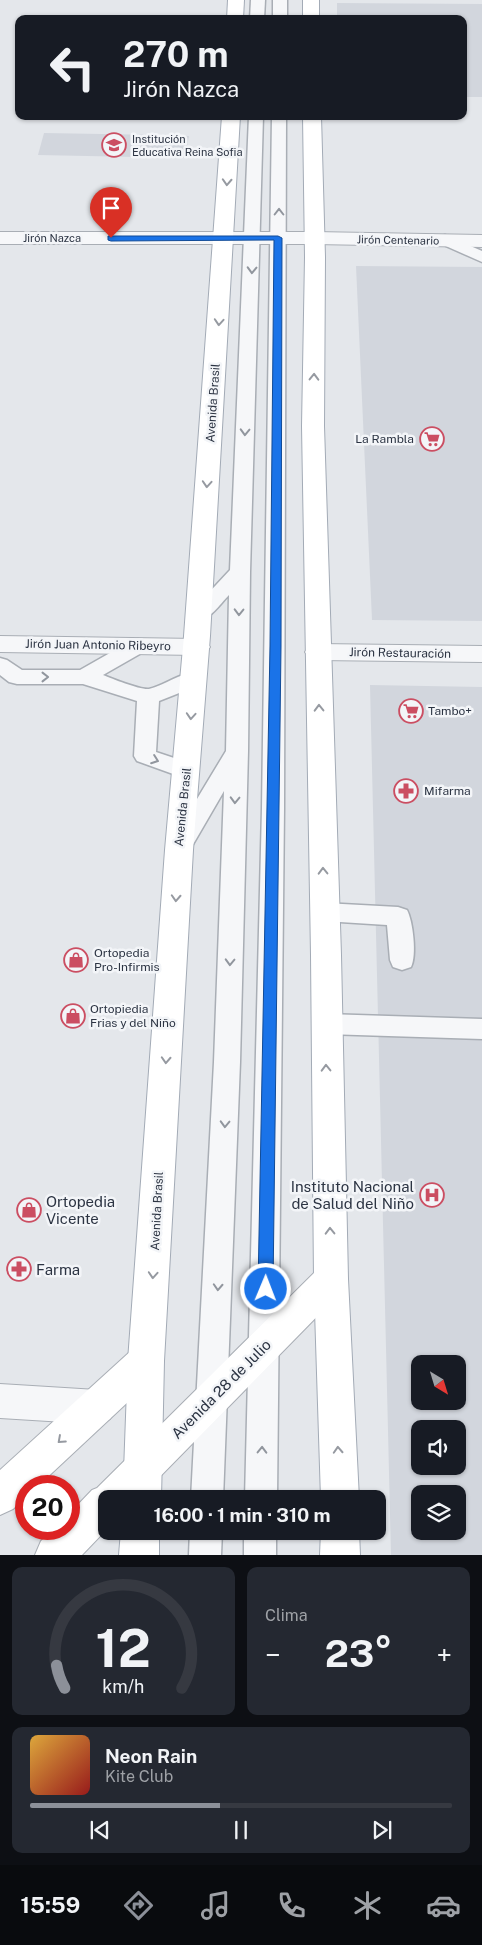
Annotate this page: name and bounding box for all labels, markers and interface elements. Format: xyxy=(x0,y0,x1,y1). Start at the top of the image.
text: 270 m xyxy=(123,34,229,75)
icon: left xyxy=(40,35,105,100)
text: Jirón Nazca xyxy=(123,76,239,102)
school or university icon: Institución Educativa Reina Sofia xyxy=(101,132,127,158)
place label: Institución Educativa Reina Sofia xyxy=(132,133,243,158)
one-way arrow xyxy=(222,179,233,187)
pin xyxy=(90,187,132,238)
icon: arrive xyxy=(97,194,125,222)
one-way arrow xyxy=(274,208,284,216)
street label: Jirón Nazca xyxy=(23,232,81,244)
street label: Jirón Centenario xyxy=(357,233,439,247)
one-way arrow xyxy=(247,266,258,274)
one-way arrow xyxy=(213,318,224,326)
street label: Avenida Brasil xyxy=(203,363,223,443)
one-way arrow xyxy=(308,373,319,381)
supermarket icon: La Rambla xyxy=(419,426,445,452)
one-way arrow xyxy=(240,429,251,437)
place label: La Rambla xyxy=(355,432,414,446)
one-way arrow xyxy=(202,480,213,488)
one-way arrow xyxy=(234,608,244,616)
street label: Jirón Juan Antonio Ribeyro xyxy=(25,637,171,653)
street label: Jirón Restauración xyxy=(349,645,451,661)
one-way arrow xyxy=(42,672,49,682)
supermarket icon: Tambo+ xyxy=(398,698,424,724)
one-way arrow xyxy=(314,704,325,712)
place label: Tambo+ xyxy=(428,704,472,718)
one-way arrow xyxy=(186,712,197,720)
one-way arrow xyxy=(150,754,158,764)
street label: Avenida Brasil xyxy=(172,767,194,847)
pharmacy icon: Mifarma xyxy=(393,778,419,804)
place label: Mifarma xyxy=(424,784,471,798)
one-way arrow xyxy=(230,796,241,804)
one-way arrow xyxy=(318,866,328,874)
one-way arrow xyxy=(170,894,181,902)
place label: Ortopedia Pro-Infirmis xyxy=(94,946,160,974)
shop icon: Ortopedia Pro-Infirmis xyxy=(63,947,89,973)
one-way arrow xyxy=(225,958,236,966)
place label: Ortopiedia Frias y del Niño xyxy=(90,1002,176,1030)
shop icon: Ortopiedia Frias y del Niño xyxy=(60,1003,86,1029)
one-way arrow xyxy=(160,1057,171,1065)
one-way arrow xyxy=(321,1064,332,1072)
one-way arrow xyxy=(219,1121,230,1129)
street label: Avenida Brasil xyxy=(148,1171,166,1251)
place label: Instituto Nacional de Salud del Niño xyxy=(291,1178,414,1212)
hospital icon: Instituto Nacional de Salud del Niño xyxy=(419,1182,445,1208)
place label: Ortopedia Vicente xyxy=(46,1193,115,1227)
shop icon: Ortopedia Vicente xyxy=(16,1197,42,1223)
one-way arrow xyxy=(324,1226,335,1234)
pharmacy icon: Farma xyxy=(6,1256,32,1282)
place label: Farma xyxy=(36,1261,80,1278)
position arrow xyxy=(239,1262,291,1314)
one-way arrow xyxy=(147,1271,158,1279)
one-way arrow xyxy=(213,1284,223,1291)
street label: Avenida 28 de Julio xyxy=(168,1336,274,1442)
north arrow xyxy=(411,1355,466,1410)
map controls xyxy=(411,1355,466,1540)
button: sound xyxy=(411,1420,466,1475)
one-way arrow xyxy=(57,1434,66,1443)
one-way arrow xyxy=(257,1446,267,1454)
one-way arrow xyxy=(332,1446,343,1454)
speed limit sign: 20 xyxy=(15,1475,80,1540)
button: layers xyxy=(411,1485,466,1540)
text: 16:00 · 1 min · 310 m xyxy=(153,1504,331,1526)
text: Clima xyxy=(265,1606,308,1625)
text: 12 xyxy=(96,1618,151,1679)
text: 23° xyxy=(325,1631,392,1676)
text: − xyxy=(265,1638,281,1671)
text: + xyxy=(436,1638,452,1671)
text: km/h xyxy=(102,1676,145,1697)
text: Neon Rain xyxy=(105,1745,197,1767)
text: Kite Club xyxy=(105,1767,173,1786)
icon: previous xyxy=(86,1816,114,1844)
icon: pause xyxy=(227,1816,255,1844)
icon: next xyxy=(368,1816,396,1844)
icon: directions xyxy=(121,1888,156,1923)
icon: music xyxy=(198,1888,233,1923)
icon: phone xyxy=(274,1888,309,1923)
icon: climate xyxy=(350,1888,385,1923)
icon: car xyxy=(426,1888,461,1923)
text: 15:59 xyxy=(21,1892,80,1918)

